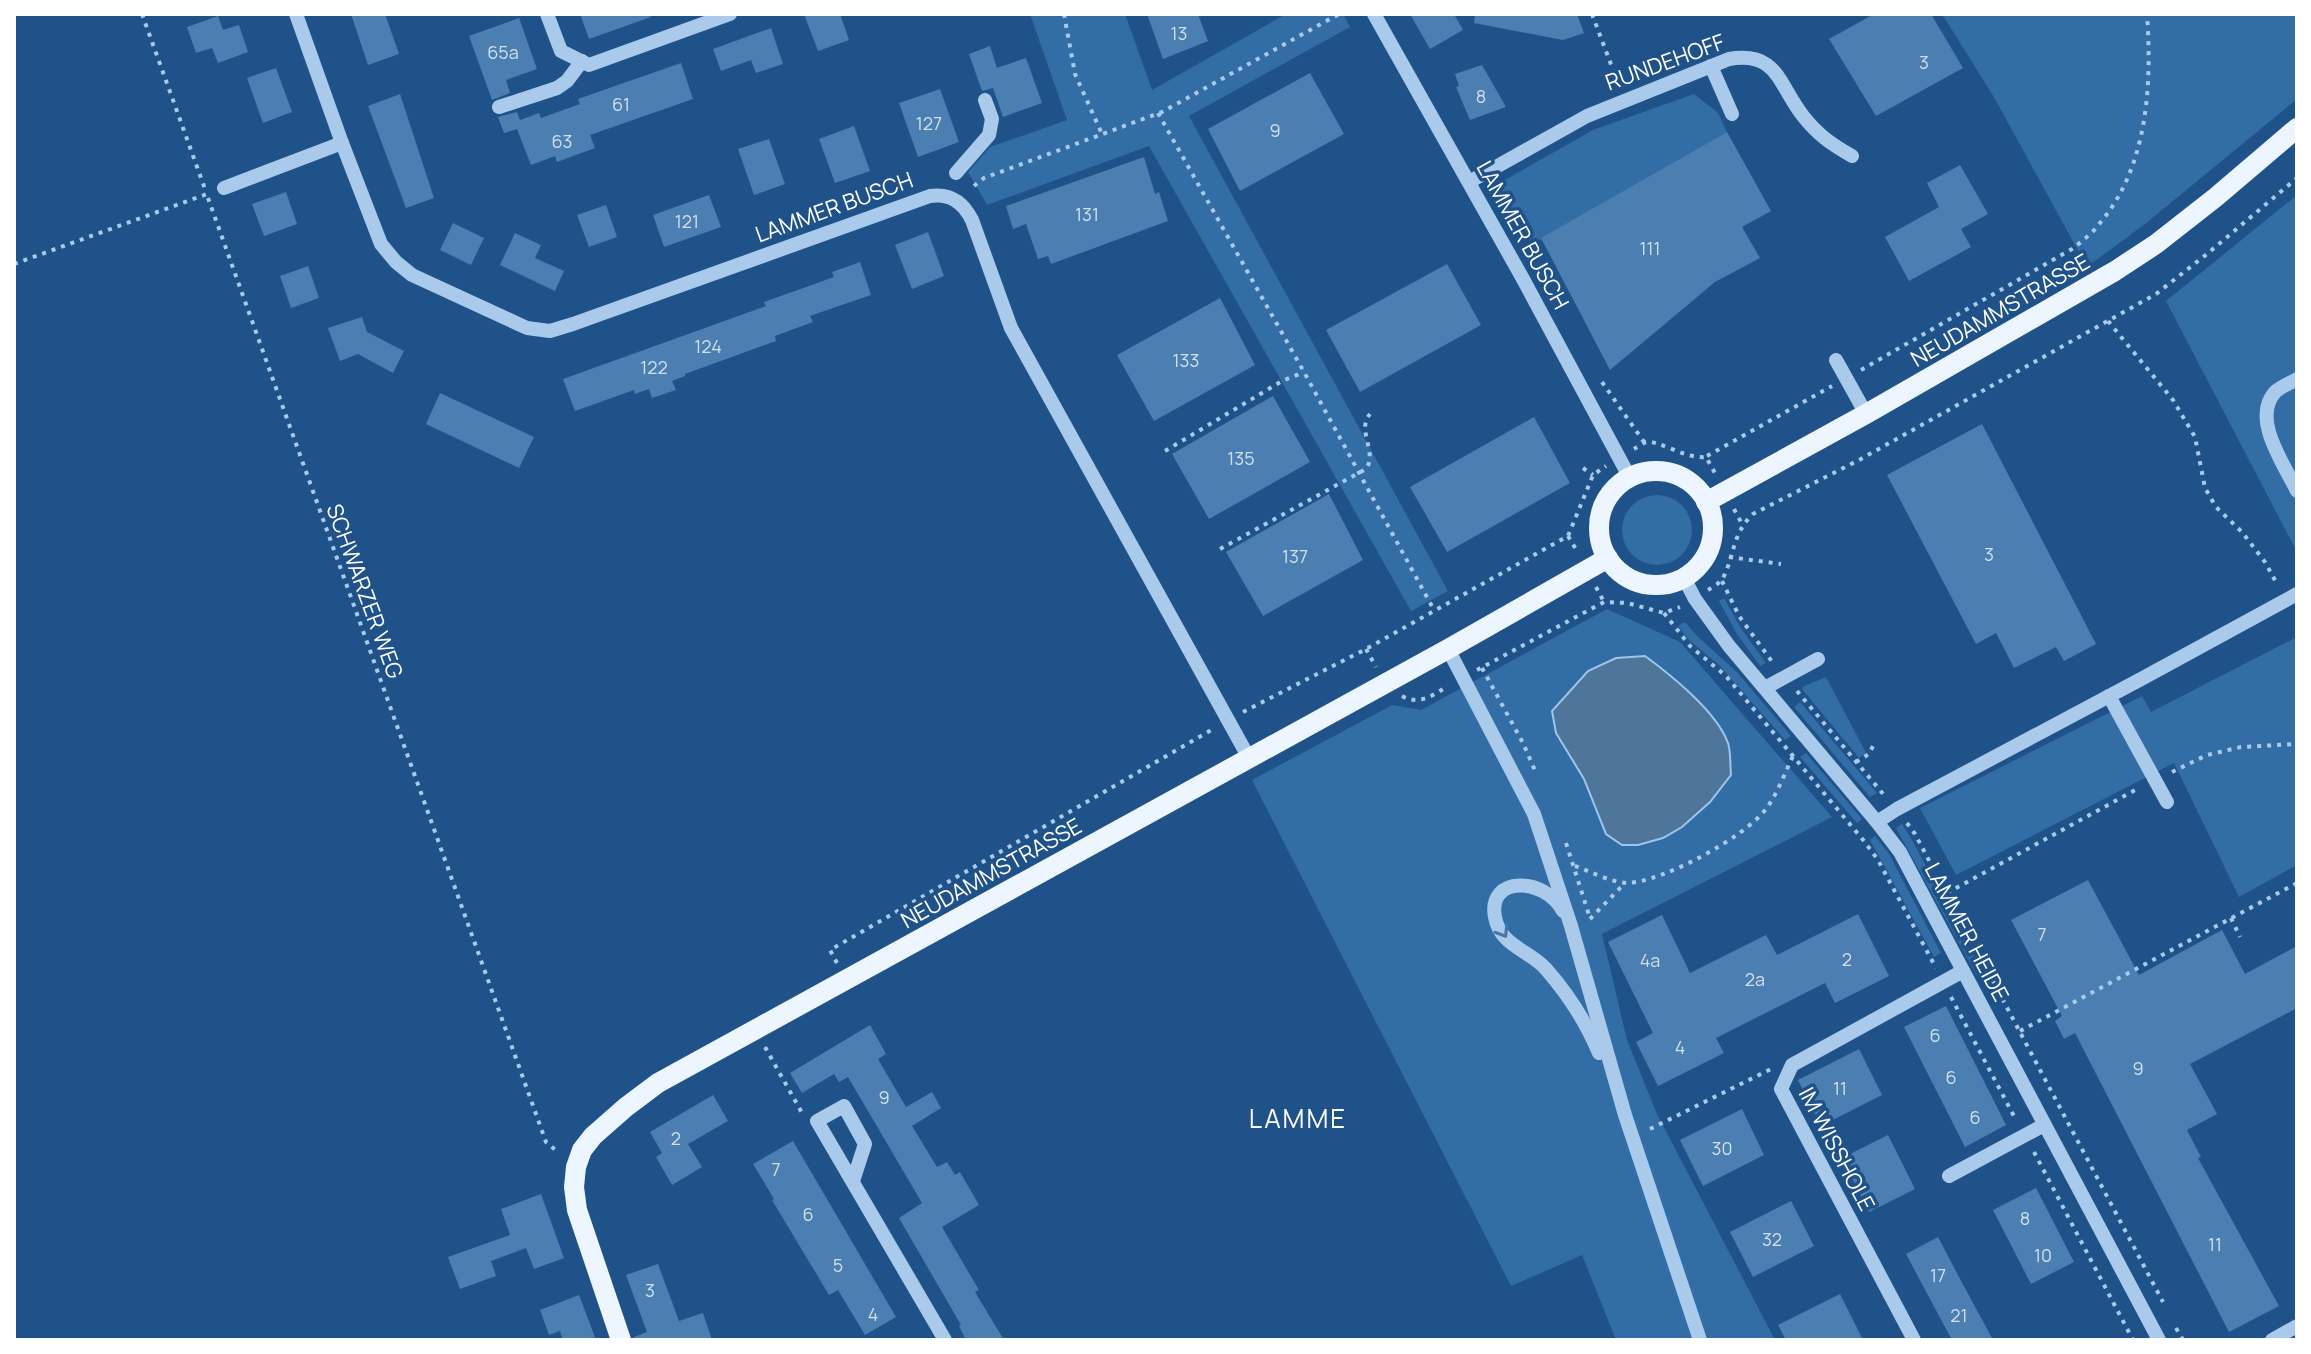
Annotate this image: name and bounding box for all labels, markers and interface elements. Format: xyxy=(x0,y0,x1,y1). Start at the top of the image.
house number: 13 xyxy=(1171,21,1187,45)
street label: RUNDEHOFF xyxy=(1601,27,1729,97)
house number: 65a xyxy=(487,40,519,64)
house number: 3 xyxy=(1919,50,1929,74)
house number: 8 xyxy=(1476,84,1486,108)
house number: 61 xyxy=(612,92,630,116)
house number: 127 xyxy=(916,111,942,135)
house number: 9 xyxy=(1269,118,1281,142)
house number: 63 xyxy=(551,129,573,153)
street label: LAMMER BUSCH xyxy=(1470,155,1576,315)
street label: LAMMER BUSCH xyxy=(751,165,917,249)
house number: 131 xyxy=(1075,202,1099,226)
house number: 121 xyxy=(675,209,699,233)
house number: 111 xyxy=(1639,236,1661,260)
street label: NEUDAMMSTRASSE xyxy=(1905,246,2095,374)
house number: 124 xyxy=(694,334,722,358)
house number: 133 xyxy=(1173,348,1199,372)
house number: 122 xyxy=(640,355,668,379)
house number: 135 xyxy=(1227,446,1255,470)
street label: SCHWARZER WEG xyxy=(320,500,410,682)
house number: 3 xyxy=(1984,542,1994,566)
house number: 137 xyxy=(1282,544,1308,568)
street label: NEUDAMMSTRASSE xyxy=(895,811,1087,935)
street label: LAMMER HEIDE xyxy=(1918,857,2016,1007)
house number: 7 xyxy=(2037,922,2047,946)
one-way arrow xyxy=(1493,924,1508,938)
house number: 2 xyxy=(1842,947,1852,971)
house number: 4a xyxy=(1640,948,1660,972)
house number: 2a xyxy=(1745,967,1765,991)
house number: 6 xyxy=(1929,1023,1941,1047)
house number: 4 xyxy=(1675,1035,1685,1059)
house number: 9 xyxy=(2132,1056,2144,1080)
house number: 6 xyxy=(1945,1065,1957,1089)
house number: 11 xyxy=(1833,1076,1847,1100)
street label: IM WISSHOLE xyxy=(1792,1082,1882,1216)
house number: 9 xyxy=(878,1085,890,1109)
district label: LAMME xyxy=(1249,1100,1347,1136)
house number: 6 xyxy=(1969,1105,1981,1129)
house number: 2 xyxy=(671,1126,681,1150)
house number: 30 xyxy=(1712,1136,1732,1160)
house number: 7 xyxy=(771,1157,781,1181)
house number: 6 xyxy=(802,1202,814,1226)
house number: 8 xyxy=(2020,1206,2030,1230)
house number: 32 xyxy=(1762,1227,1782,1251)
house number: 11 xyxy=(2208,1232,2222,1256)
house number: 10 xyxy=(2034,1243,2052,1267)
house number: 5 xyxy=(833,1253,843,1277)
house number: 17 xyxy=(1930,1263,1946,1287)
house number: 3 xyxy=(645,1278,655,1302)
house number: 4 xyxy=(868,1302,878,1326)
house number: 21 xyxy=(1950,1303,1968,1327)

